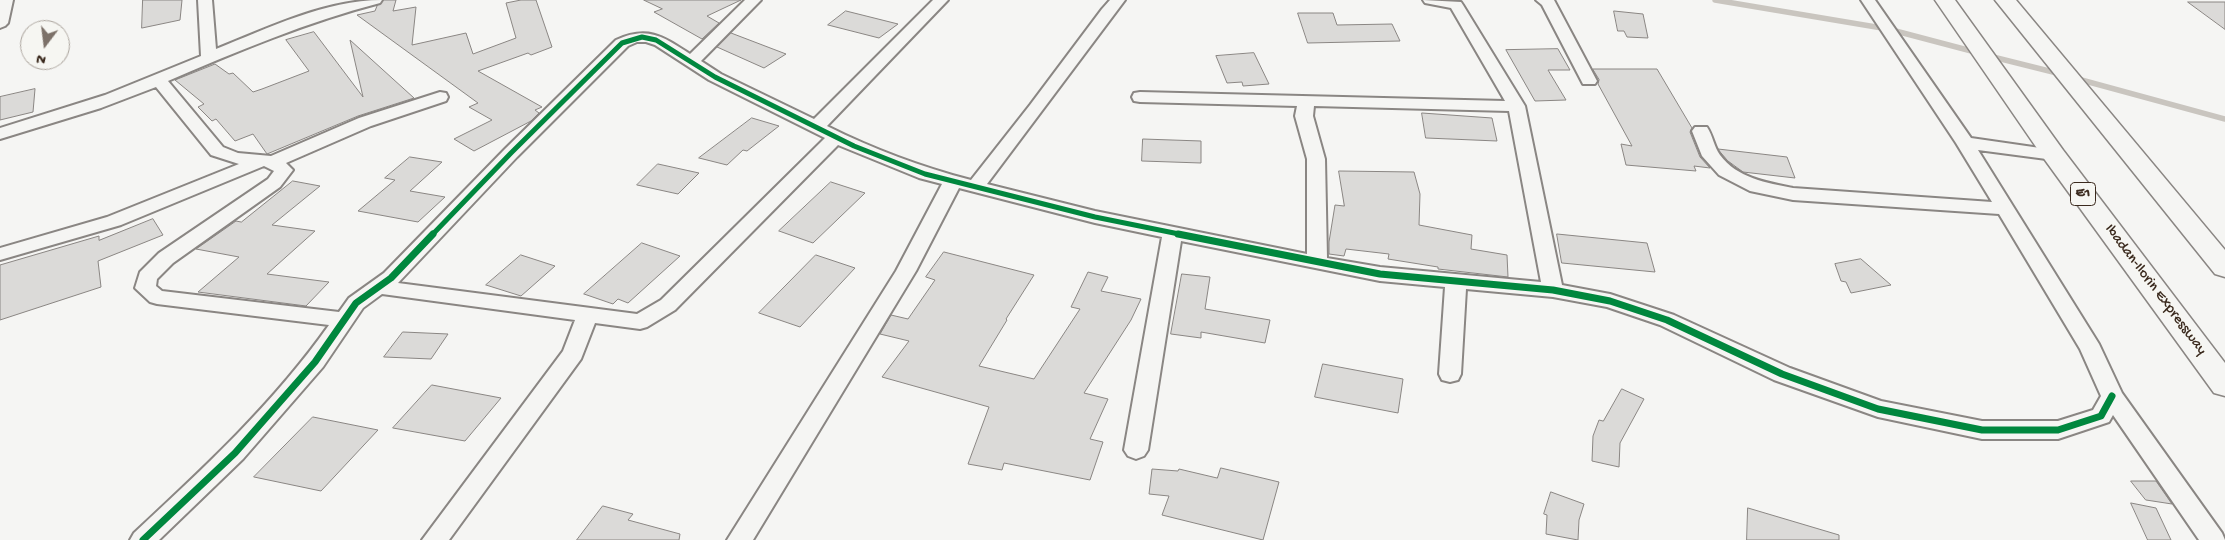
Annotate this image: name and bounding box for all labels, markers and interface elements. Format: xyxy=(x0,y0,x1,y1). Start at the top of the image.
north arrow xyxy=(20,20,70,70)
text: N xyxy=(35,50,48,68)
road number: E1 xyxy=(2070,182,2096,205)
street label: Ibadan-Ilorin Expressway xyxy=(2100,221,2210,359)

